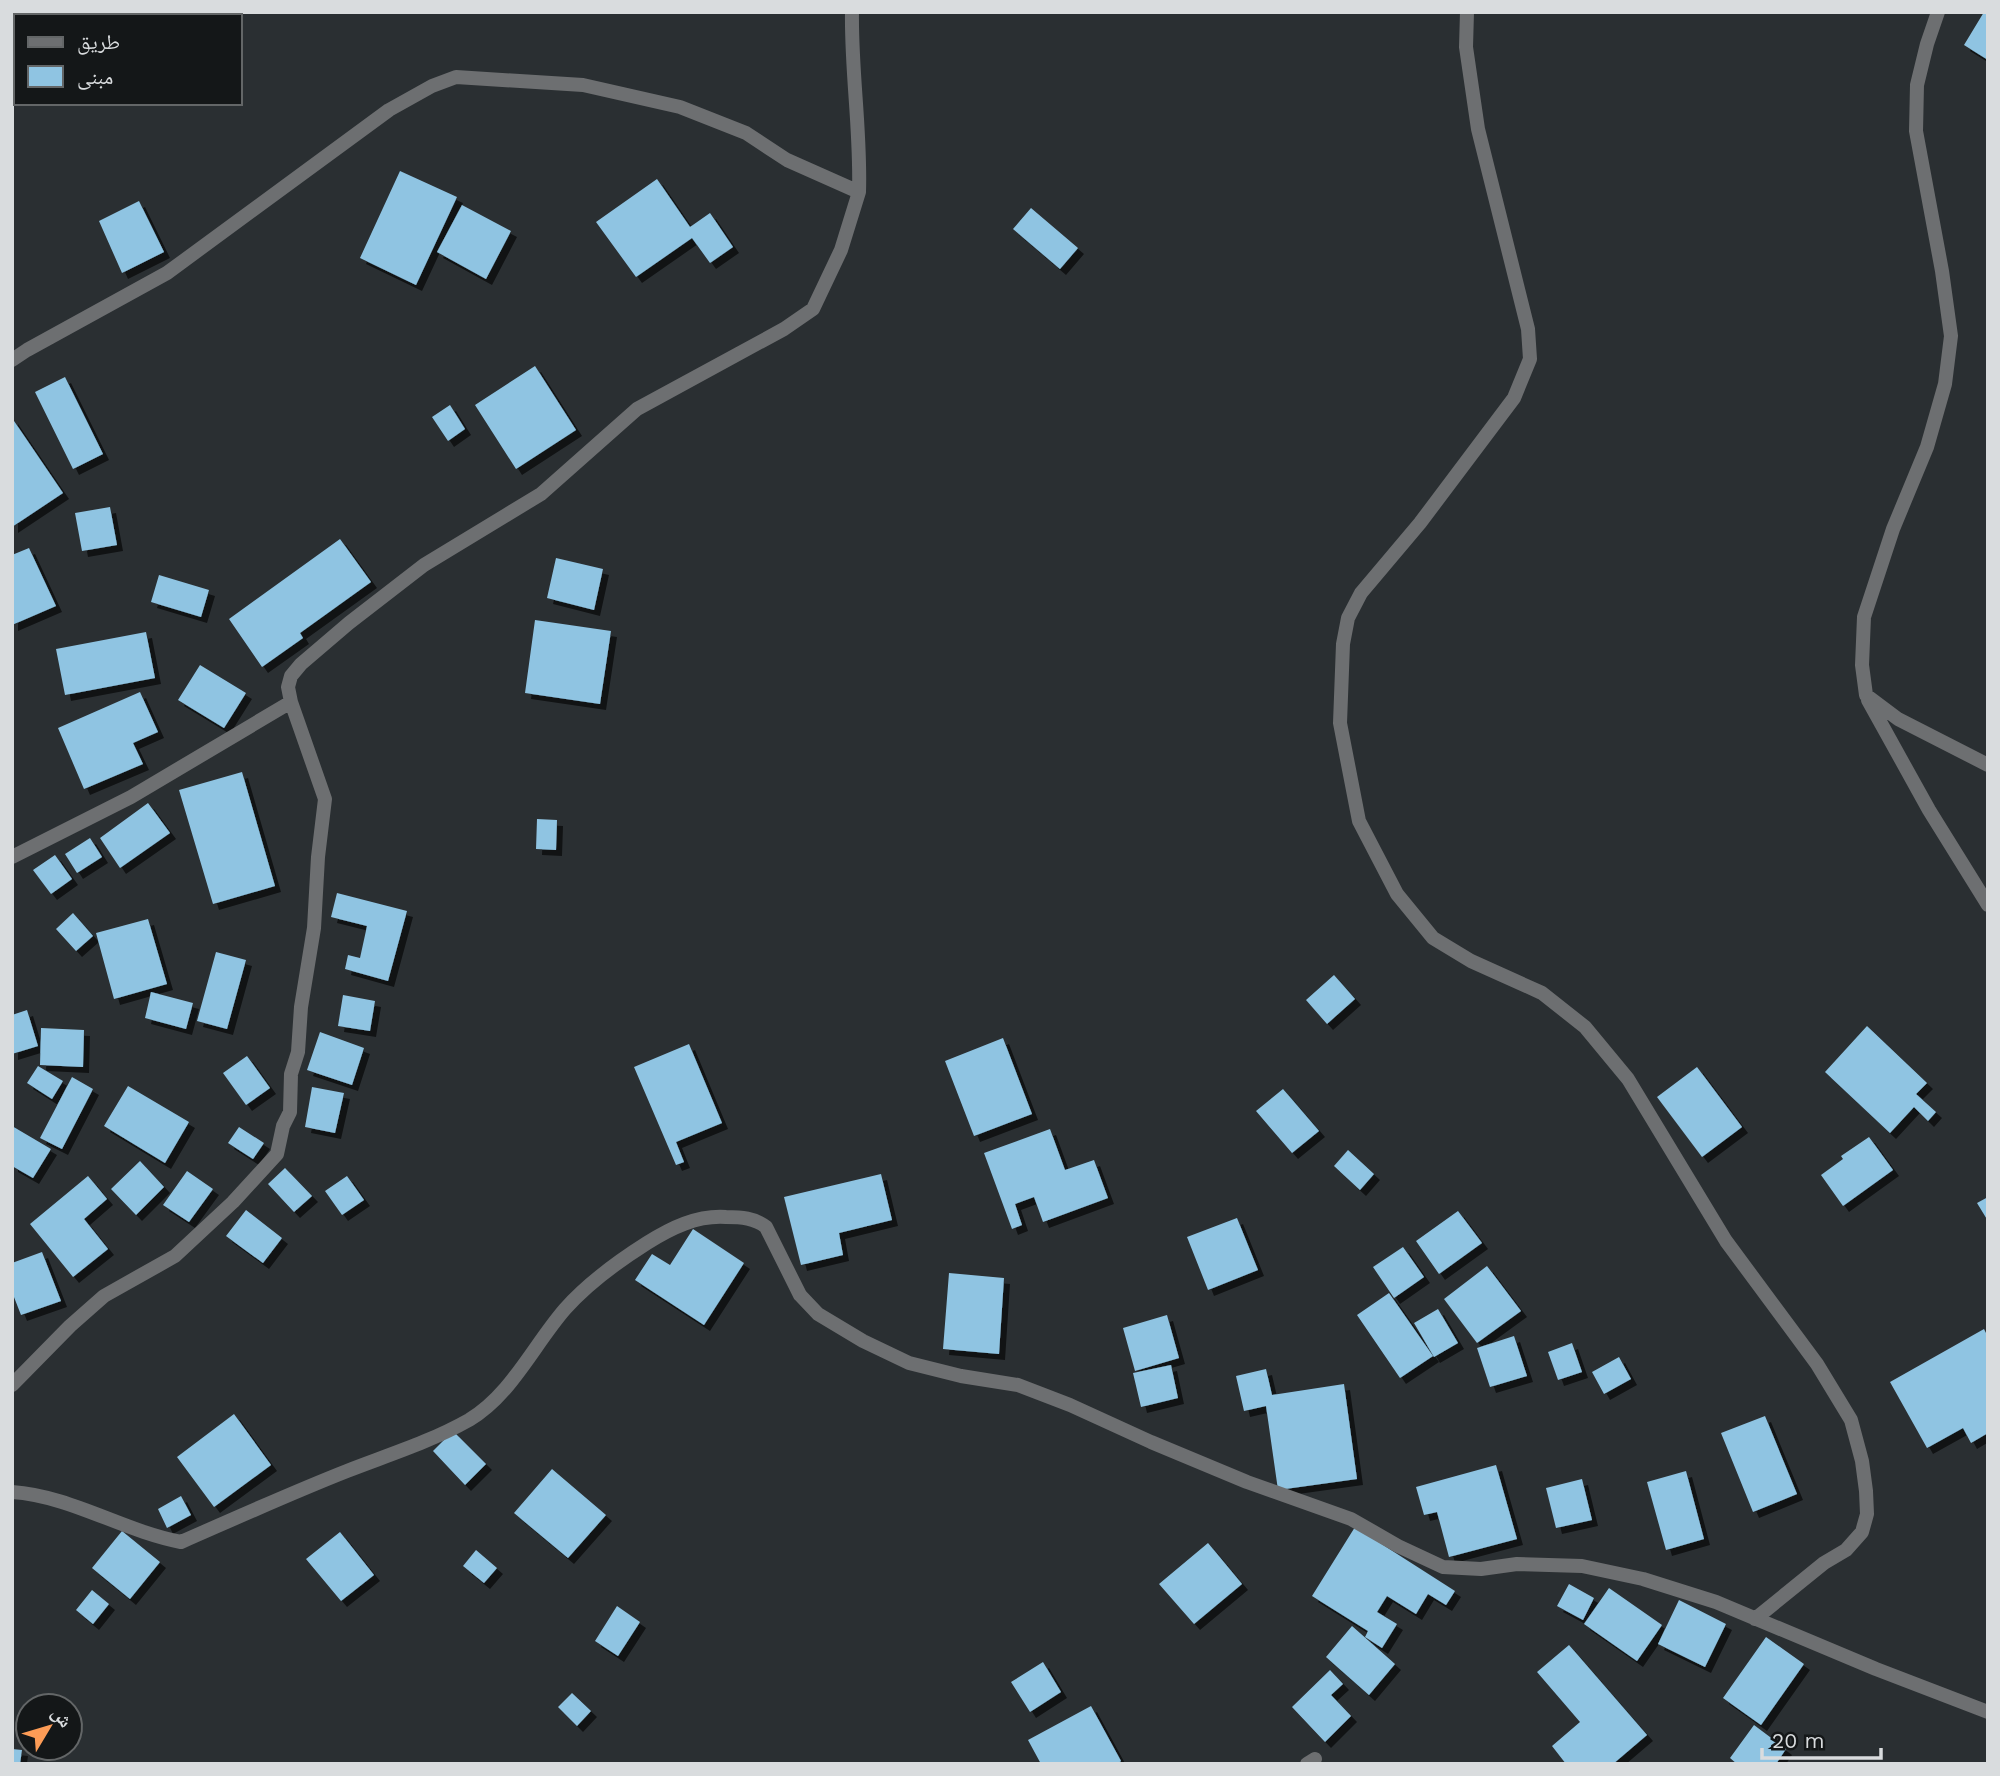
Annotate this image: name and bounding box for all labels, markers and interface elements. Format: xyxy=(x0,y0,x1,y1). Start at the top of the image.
legend xyxy=(14,14,242,105)
text: طريق xyxy=(77,29,120,55)
text: مبنى xyxy=(77,64,113,90)
north arrow xyxy=(14,1692,84,1762)
text: ش xyxy=(47,1702,77,1732)
scale bar xyxy=(1762,1716,1881,1760)
text: 20 m xyxy=(1772,1728,1824,1753)

